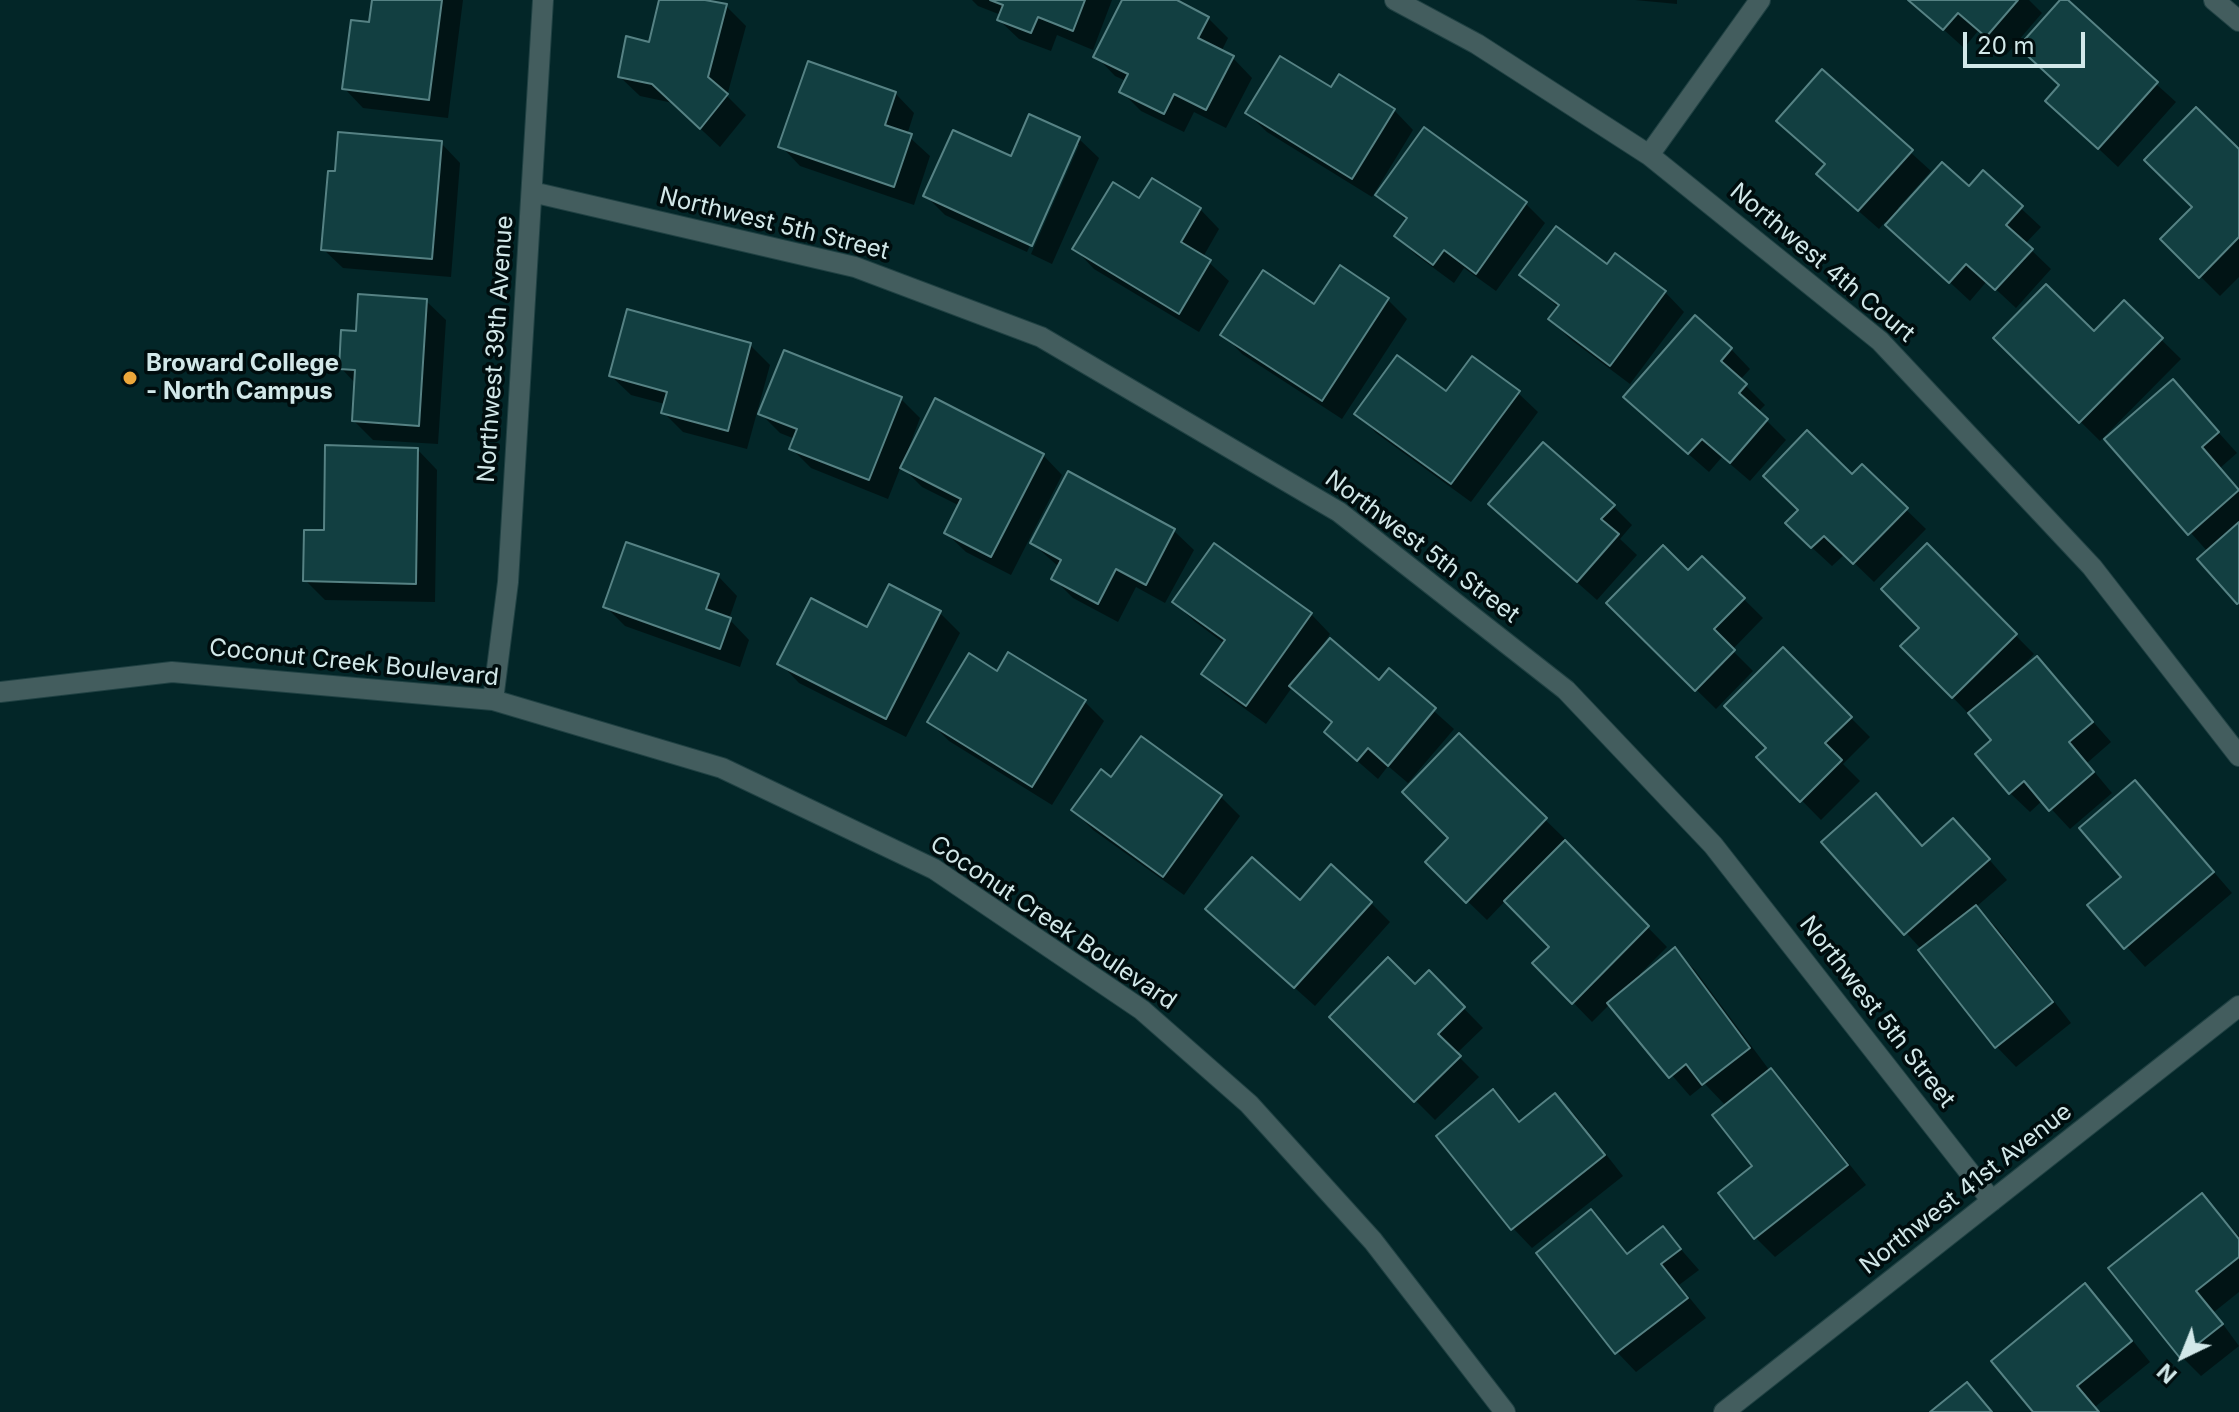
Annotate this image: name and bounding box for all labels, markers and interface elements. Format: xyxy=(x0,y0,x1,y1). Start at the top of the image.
scale bar xyxy=(1967,16,2089,66)
text: 20 m xyxy=(1977,31,2035,60)
street label: Northwest 4th Court xyxy=(1724,177,1920,349)
street label: Northwest 5th Street xyxy=(656,182,892,266)
street label: Northwest 39th Avenue xyxy=(472,215,520,483)
place label: Broward College - North Campus xyxy=(146,350,339,406)
marker: Broward College - North Campus xyxy=(121,369,139,387)
street label: Northwest 5th Street xyxy=(1319,465,1525,629)
street label: Coconut Creek Boulevard xyxy=(208,633,500,693)
street label: Coconut Creek Boulevard xyxy=(924,830,1182,1016)
street label: Northwest 5th Street xyxy=(1793,910,1961,1114)
street label: Northwest 41st Avenue xyxy=(1854,1097,2078,1281)
north arrow xyxy=(2143,1316,2223,1396)
text: N xyxy=(2152,1358,2182,1389)

